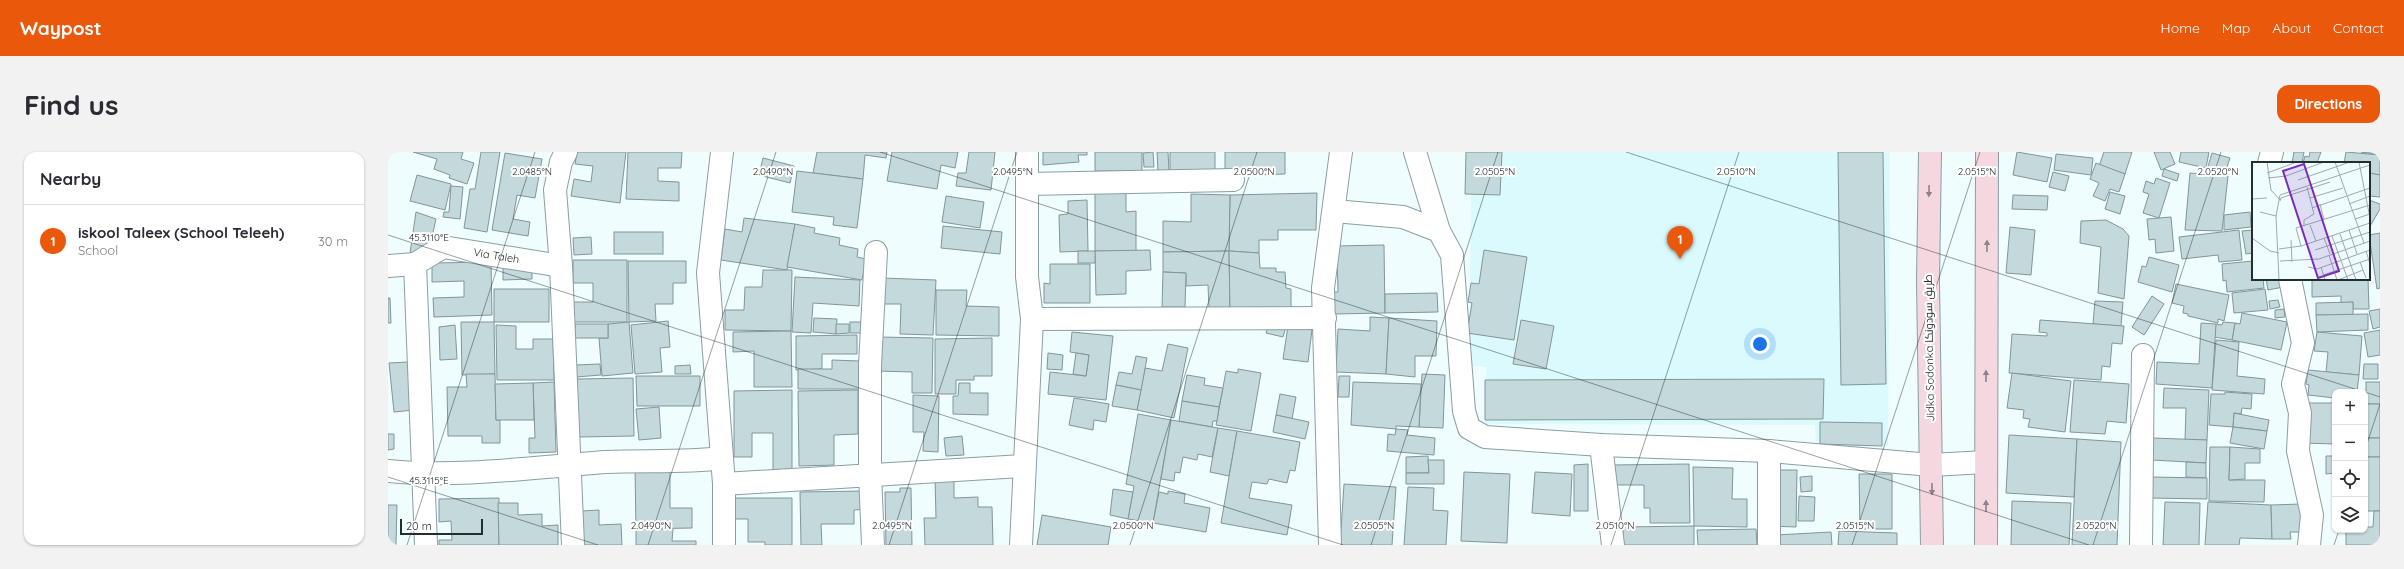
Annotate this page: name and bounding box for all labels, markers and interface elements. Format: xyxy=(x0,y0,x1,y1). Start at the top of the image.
text: Waypost xyxy=(20,16,102,40)
text: Home xyxy=(2161,19,2200,37)
text: Map xyxy=(2222,19,2250,37)
text: About xyxy=(2272,19,2311,37)
text: Contact xyxy=(2333,19,2384,37)
button: Directions xyxy=(2277,85,2380,123)
text: Find us xyxy=(24,87,118,122)
inset map xyxy=(2252,162,2370,280)
text: 2.0485°N xyxy=(512,165,552,178)
text: 2.0490°N xyxy=(753,165,793,178)
text: 2.0495°N xyxy=(993,165,1033,178)
text: 2.0500°N xyxy=(1233,165,1275,178)
text: 2.0505°N xyxy=(1475,165,1515,178)
text: 2.0510°N xyxy=(1717,165,1756,178)
text: 2.0515°N xyxy=(1958,165,1996,178)
text: 2.0520°N xyxy=(2198,165,2238,178)
text: Nearby xyxy=(40,168,101,189)
one-way arrow xyxy=(1926,185,1932,198)
text: iskool Taleex (School Teleeh) xyxy=(78,223,284,242)
pin: 1 xyxy=(1667,226,1693,259)
text: 45.3110°E xyxy=(409,231,449,244)
text: 1 xyxy=(50,233,56,249)
text: 30 m xyxy=(318,233,348,249)
one-way arrow xyxy=(1983,240,1990,252)
text: School xyxy=(78,242,118,258)
street label: Via Taleh xyxy=(472,245,521,266)
street label: Jidka Sodonka طريق سودونكا xyxy=(1921,274,1937,422)
your location xyxy=(1750,334,1770,354)
one-way arrow xyxy=(1983,369,1989,382)
map controls xyxy=(2332,389,2368,533)
button: + xyxy=(2332,389,2368,425)
button: − xyxy=(2332,425,2368,461)
button: locate xyxy=(2332,461,2368,497)
text: 45.3115°E xyxy=(409,474,449,487)
one-way arrow xyxy=(1929,483,1935,496)
button: layers xyxy=(2332,497,2368,533)
one-way arrow xyxy=(1983,499,1989,512)
scale bar xyxy=(400,517,483,536)
text: 20 m xyxy=(406,519,432,533)
text: 2.0490°N xyxy=(631,519,671,532)
text: 2.0495°N xyxy=(872,519,912,532)
text: 2.0500°N xyxy=(1112,519,1154,532)
text: 2.0505°N xyxy=(1354,519,1394,532)
text: 2.0510°N xyxy=(1596,519,1635,532)
text: 2.0515°N xyxy=(1836,519,1874,532)
text: 2.0520°N xyxy=(2076,519,2116,532)

